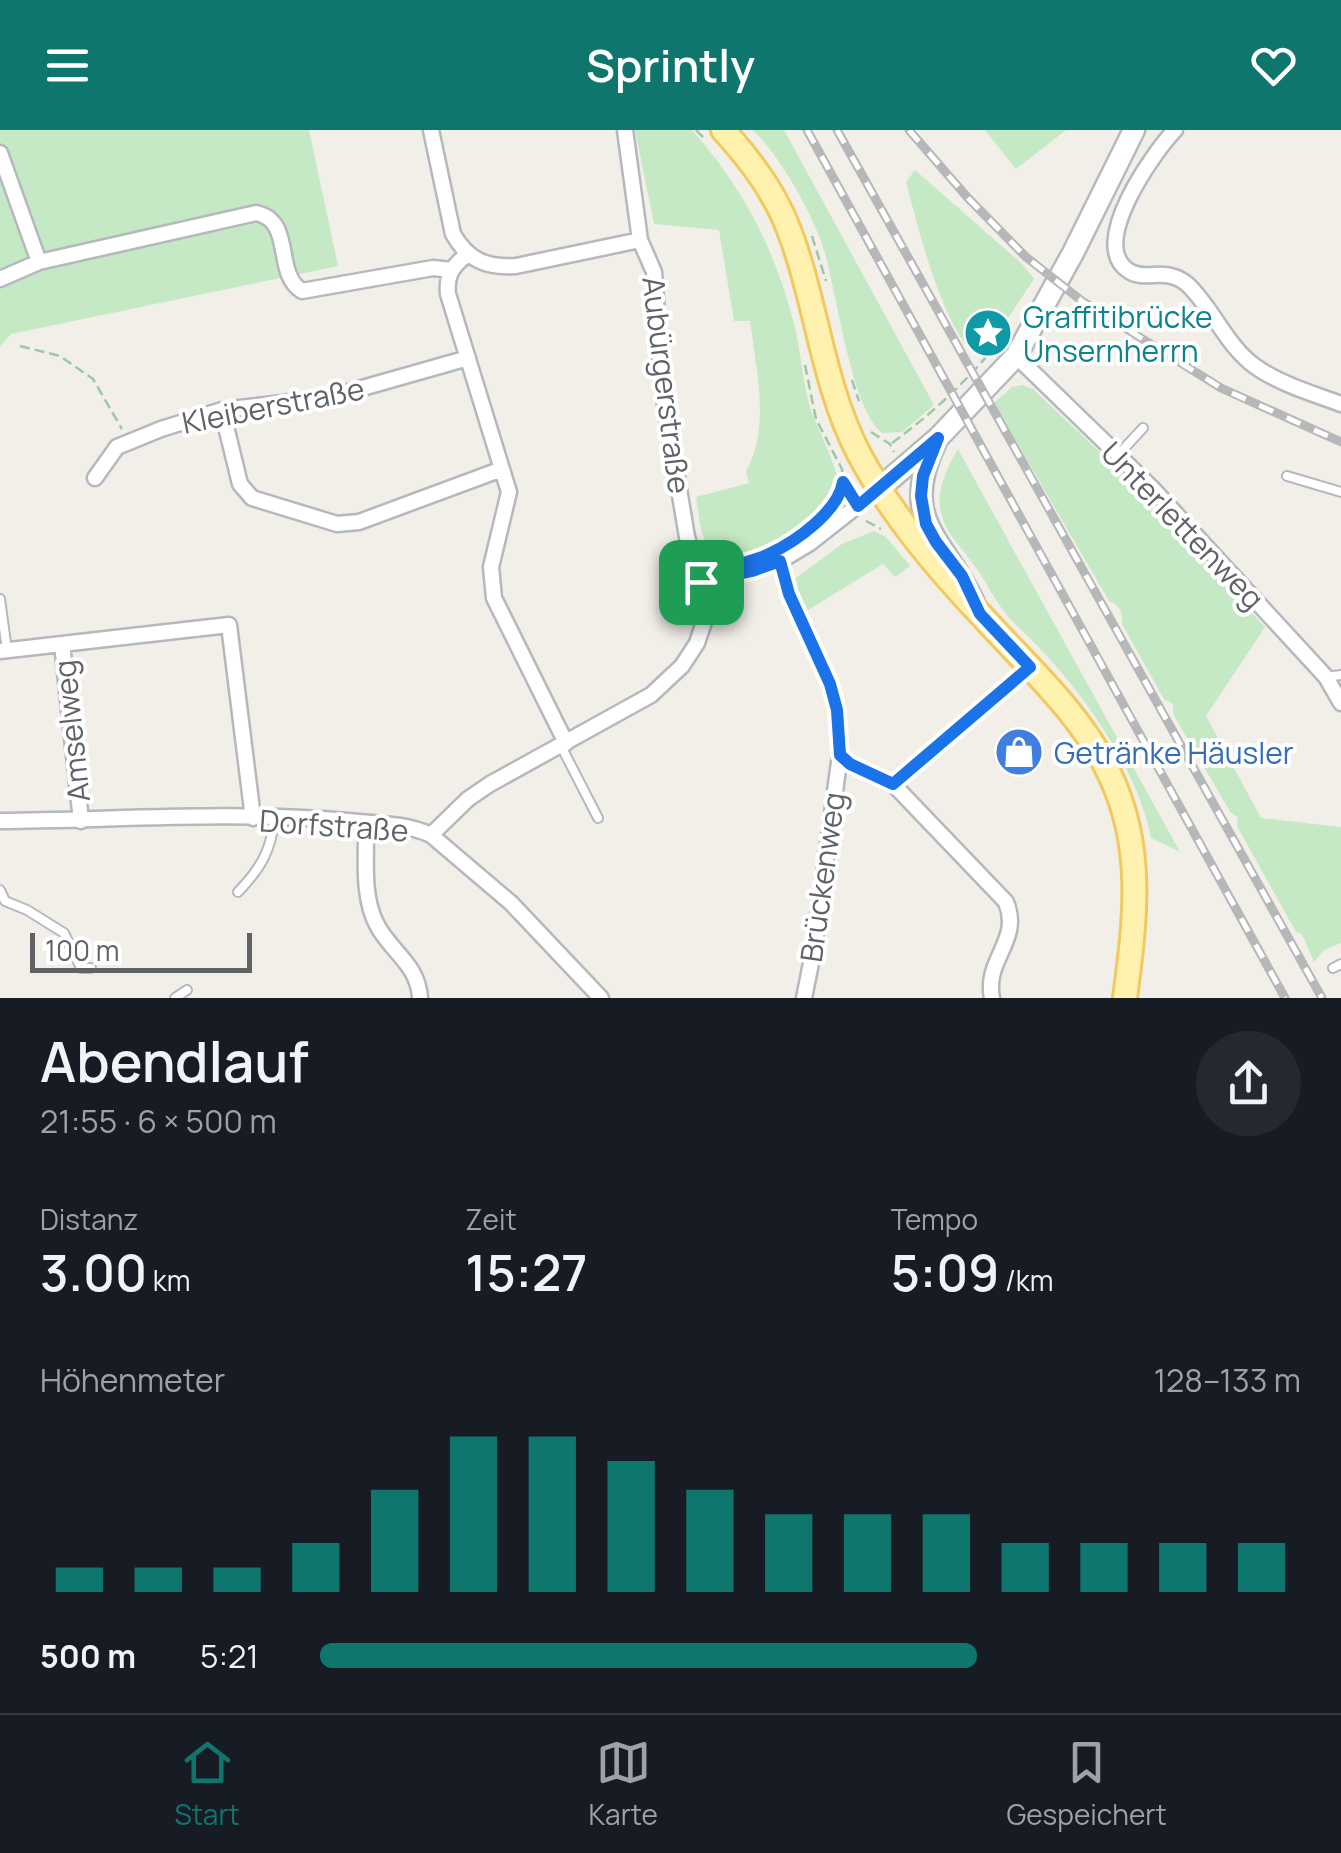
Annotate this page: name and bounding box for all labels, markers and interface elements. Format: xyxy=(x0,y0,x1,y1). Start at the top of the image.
text: Sprintly xyxy=(586,34,755,96)
icon: menu xyxy=(40,38,95,93)
icon: heart xyxy=(1246,38,1301,93)
street label: Aubürgerstraße xyxy=(633,274,701,496)
place label: Graffitibrücke Unsernherrn xyxy=(1023,296,1213,371)
place icon: Graffitibrücke Unsernherrn xyxy=(962,307,1014,359)
street label: Kleiberstraße xyxy=(178,367,368,443)
street label: Unterlettenweg xyxy=(1093,432,1273,618)
pin xyxy=(659,540,744,625)
icon: arrive xyxy=(674,555,729,610)
street label: Amselweg xyxy=(43,658,99,804)
shop icon: Getränke Häusler xyxy=(993,726,1045,778)
place label: Getränke Häusler xyxy=(1054,732,1294,773)
street label: Brückenweg xyxy=(790,790,854,964)
street label: Dorfstraße xyxy=(258,799,410,851)
scale bar xyxy=(30,928,252,973)
text: 100 m xyxy=(45,931,119,969)
text: Abendlauf xyxy=(40,1023,309,1099)
button: share xyxy=(1196,1031,1301,1136)
text: 21:55 · 6 × 500 m xyxy=(40,1099,277,1143)
text: Distanz xyxy=(40,1200,138,1238)
text: Zeit xyxy=(465,1200,517,1238)
text: Tempo xyxy=(891,1200,978,1238)
text: 3.00 xyxy=(40,1238,147,1306)
text: 15:27 xyxy=(465,1238,588,1306)
text: 5:09 xyxy=(891,1238,999,1306)
text: km xyxy=(147,1261,190,1299)
text: /km xyxy=(999,1261,1054,1299)
text: Höhenmeter xyxy=(40,1358,225,1402)
text: 128–133 m xyxy=(1154,1358,1301,1402)
text: 500 m xyxy=(40,1634,136,1678)
text: 5:21 xyxy=(200,1634,259,1678)
tab: Start xyxy=(174,1735,240,1833)
tab: Karte xyxy=(588,1735,658,1833)
tab: Gespeichert xyxy=(1007,1735,1167,1833)

